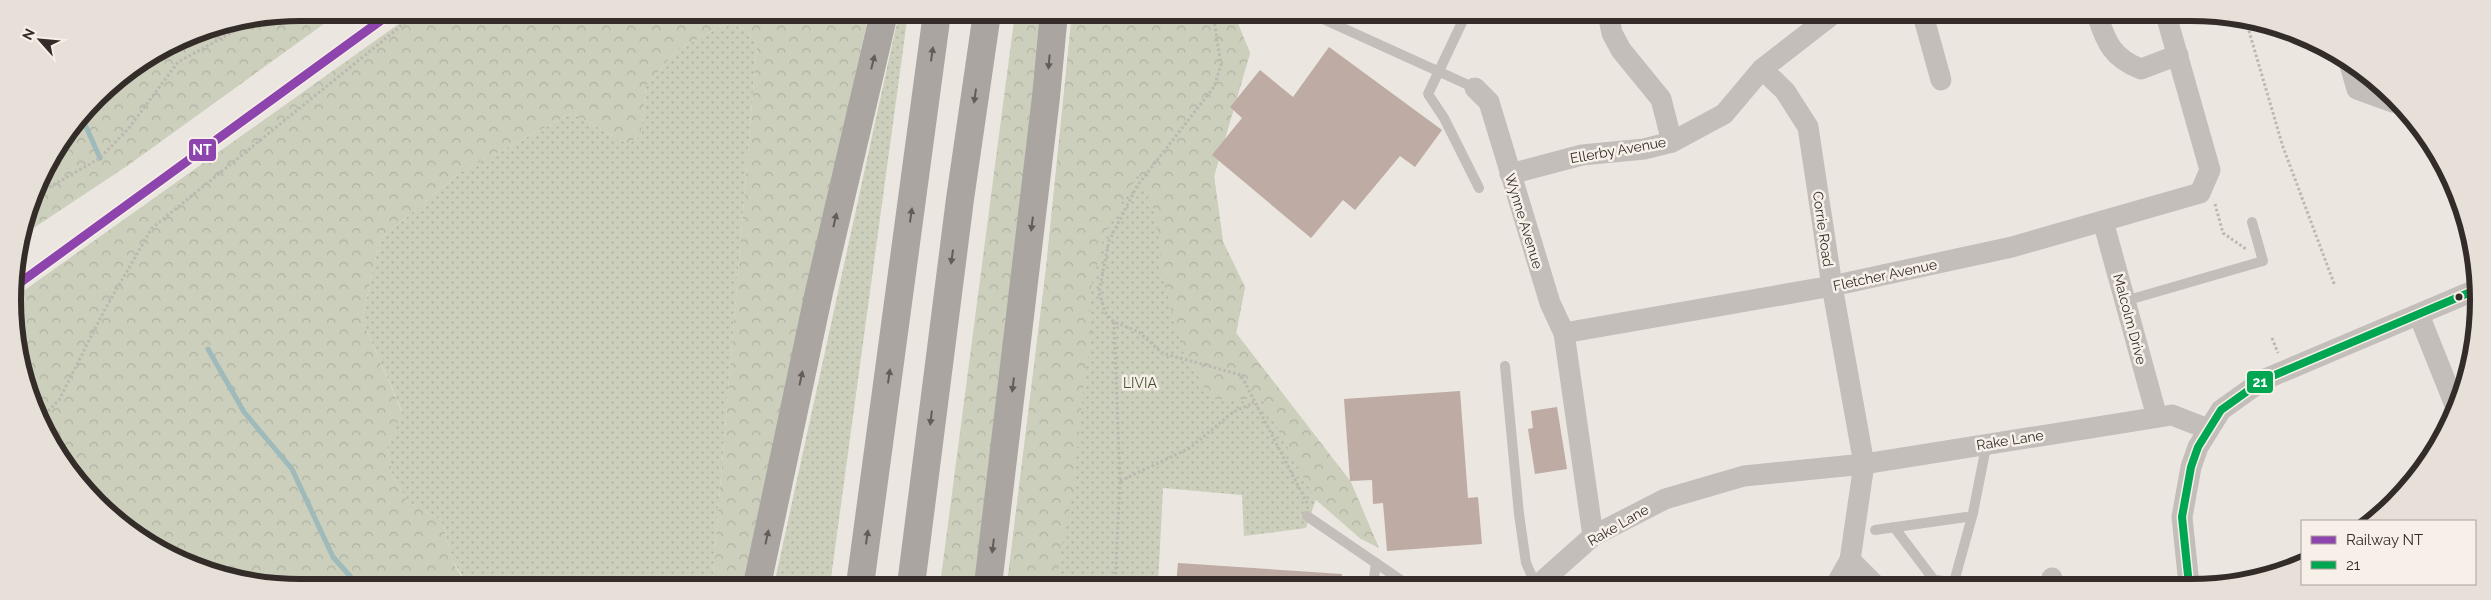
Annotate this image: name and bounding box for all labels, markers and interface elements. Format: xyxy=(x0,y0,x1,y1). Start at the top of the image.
north arrow xyxy=(15,15,65,65)
text: N xyxy=(19,26,38,42)
one-way arrow xyxy=(928,45,936,61)
one-way arrow xyxy=(869,54,877,69)
one-way arrow xyxy=(1045,54,1053,70)
one-way arrow xyxy=(971,89,979,105)
street label: Ellerby Avenue xyxy=(1569,134,1667,166)
line badge: NT xyxy=(188,138,217,162)
text: NT xyxy=(192,142,212,158)
street label: Wynne Avenue xyxy=(1502,171,1546,271)
street label: Corrie Road xyxy=(1810,190,1836,268)
one-way arrow xyxy=(907,206,915,222)
one-way arrow xyxy=(831,212,839,227)
one-way arrow xyxy=(1028,216,1036,232)
one-way arrow xyxy=(948,250,956,266)
street label: Fletcher Avenue xyxy=(1832,256,1938,294)
street label: Malcolm Drive xyxy=(2110,272,2150,366)
unlabelled marker xyxy=(2454,292,2464,302)
one-way arrow xyxy=(885,367,893,383)
line badge: 21 xyxy=(2246,370,2274,394)
one-way arrow xyxy=(797,371,805,386)
text: 21 xyxy=(2253,374,2267,390)
park label: LIVIA xyxy=(1123,375,1158,391)
one-way arrow xyxy=(1009,377,1017,393)
one-way arrow xyxy=(927,411,935,427)
street label: Rake Lane xyxy=(1975,427,2045,453)
street label: Rake Lane xyxy=(1585,501,1651,549)
legend xyxy=(2301,520,2476,585)
one-way arrow xyxy=(863,528,871,544)
one-way arrow xyxy=(763,530,771,545)
text: Railway NT xyxy=(2346,531,2423,549)
one-way arrow xyxy=(989,539,997,555)
text: 21 xyxy=(2346,556,2361,574)

